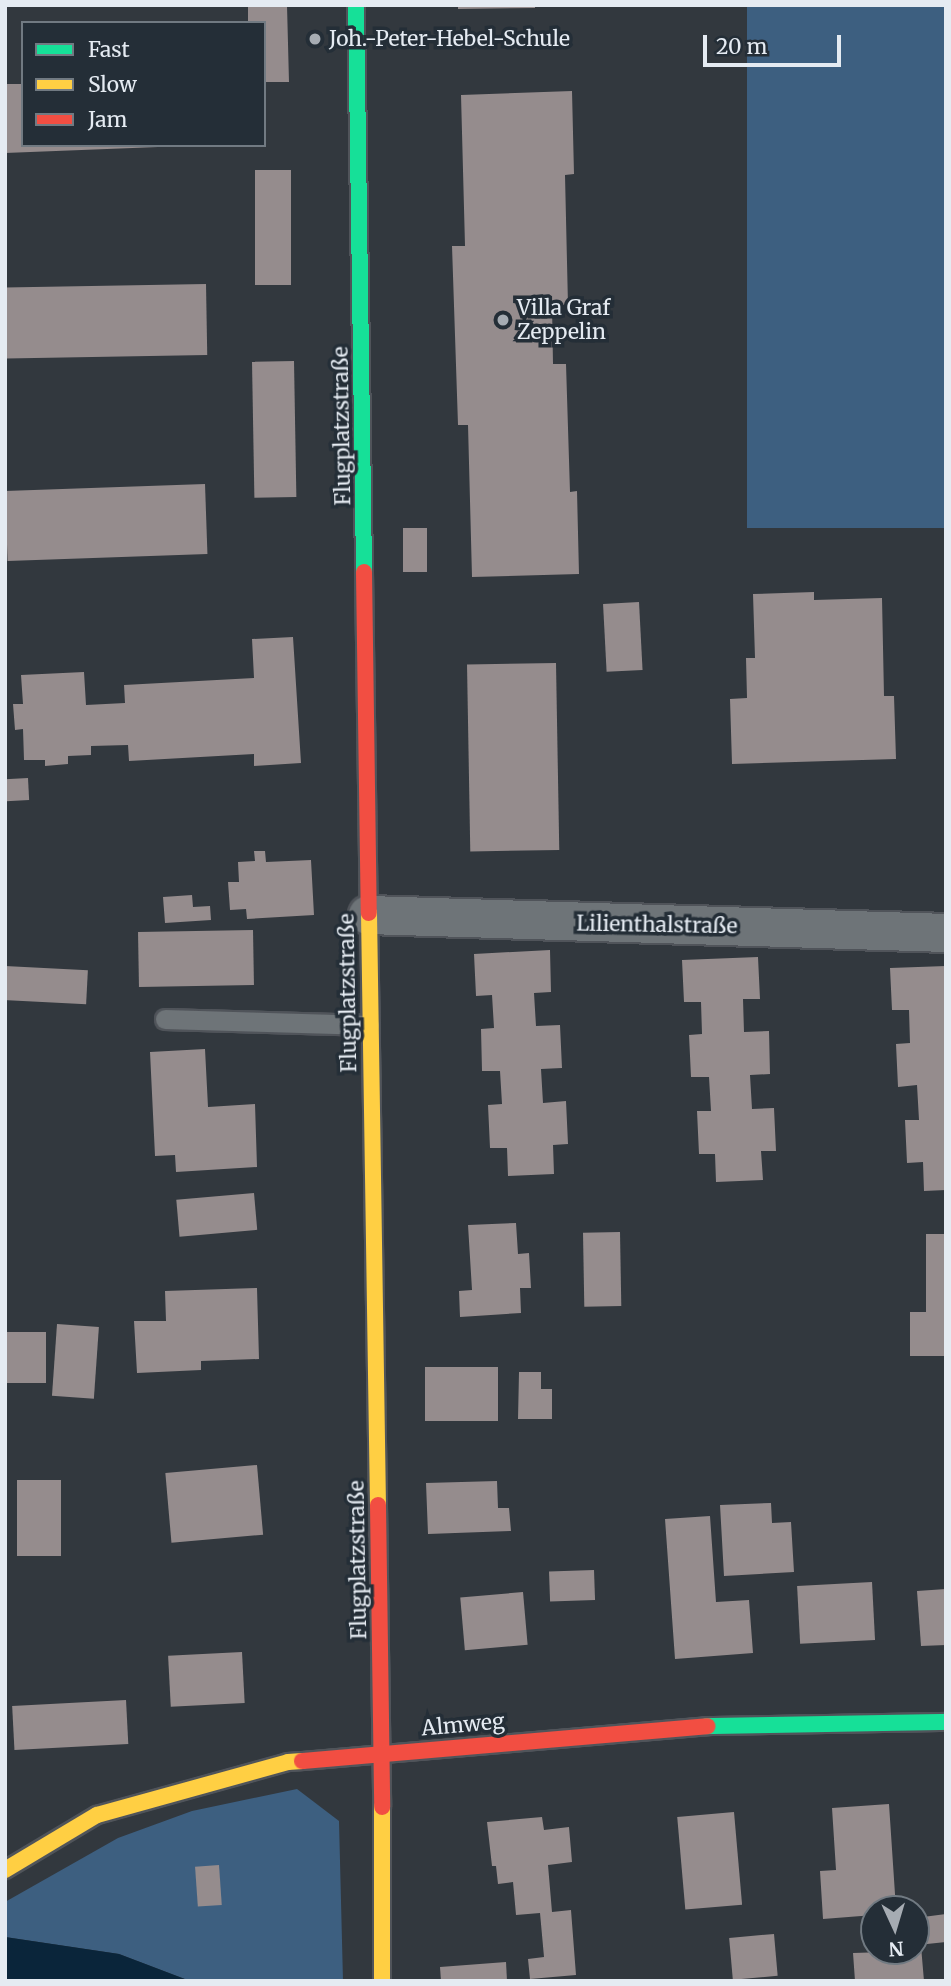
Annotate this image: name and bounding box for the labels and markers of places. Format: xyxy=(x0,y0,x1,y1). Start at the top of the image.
place label: Joh.-Peter-Hebel-Schule xyxy=(329,26,570,52)
marker: Joh.-Peter-Hebel-Schule xyxy=(307,31,323,47)
place label: Villa Graf Zeppelin xyxy=(517,295,610,345)
marker: Villa Graf Zeppelin xyxy=(495,312,511,328)

